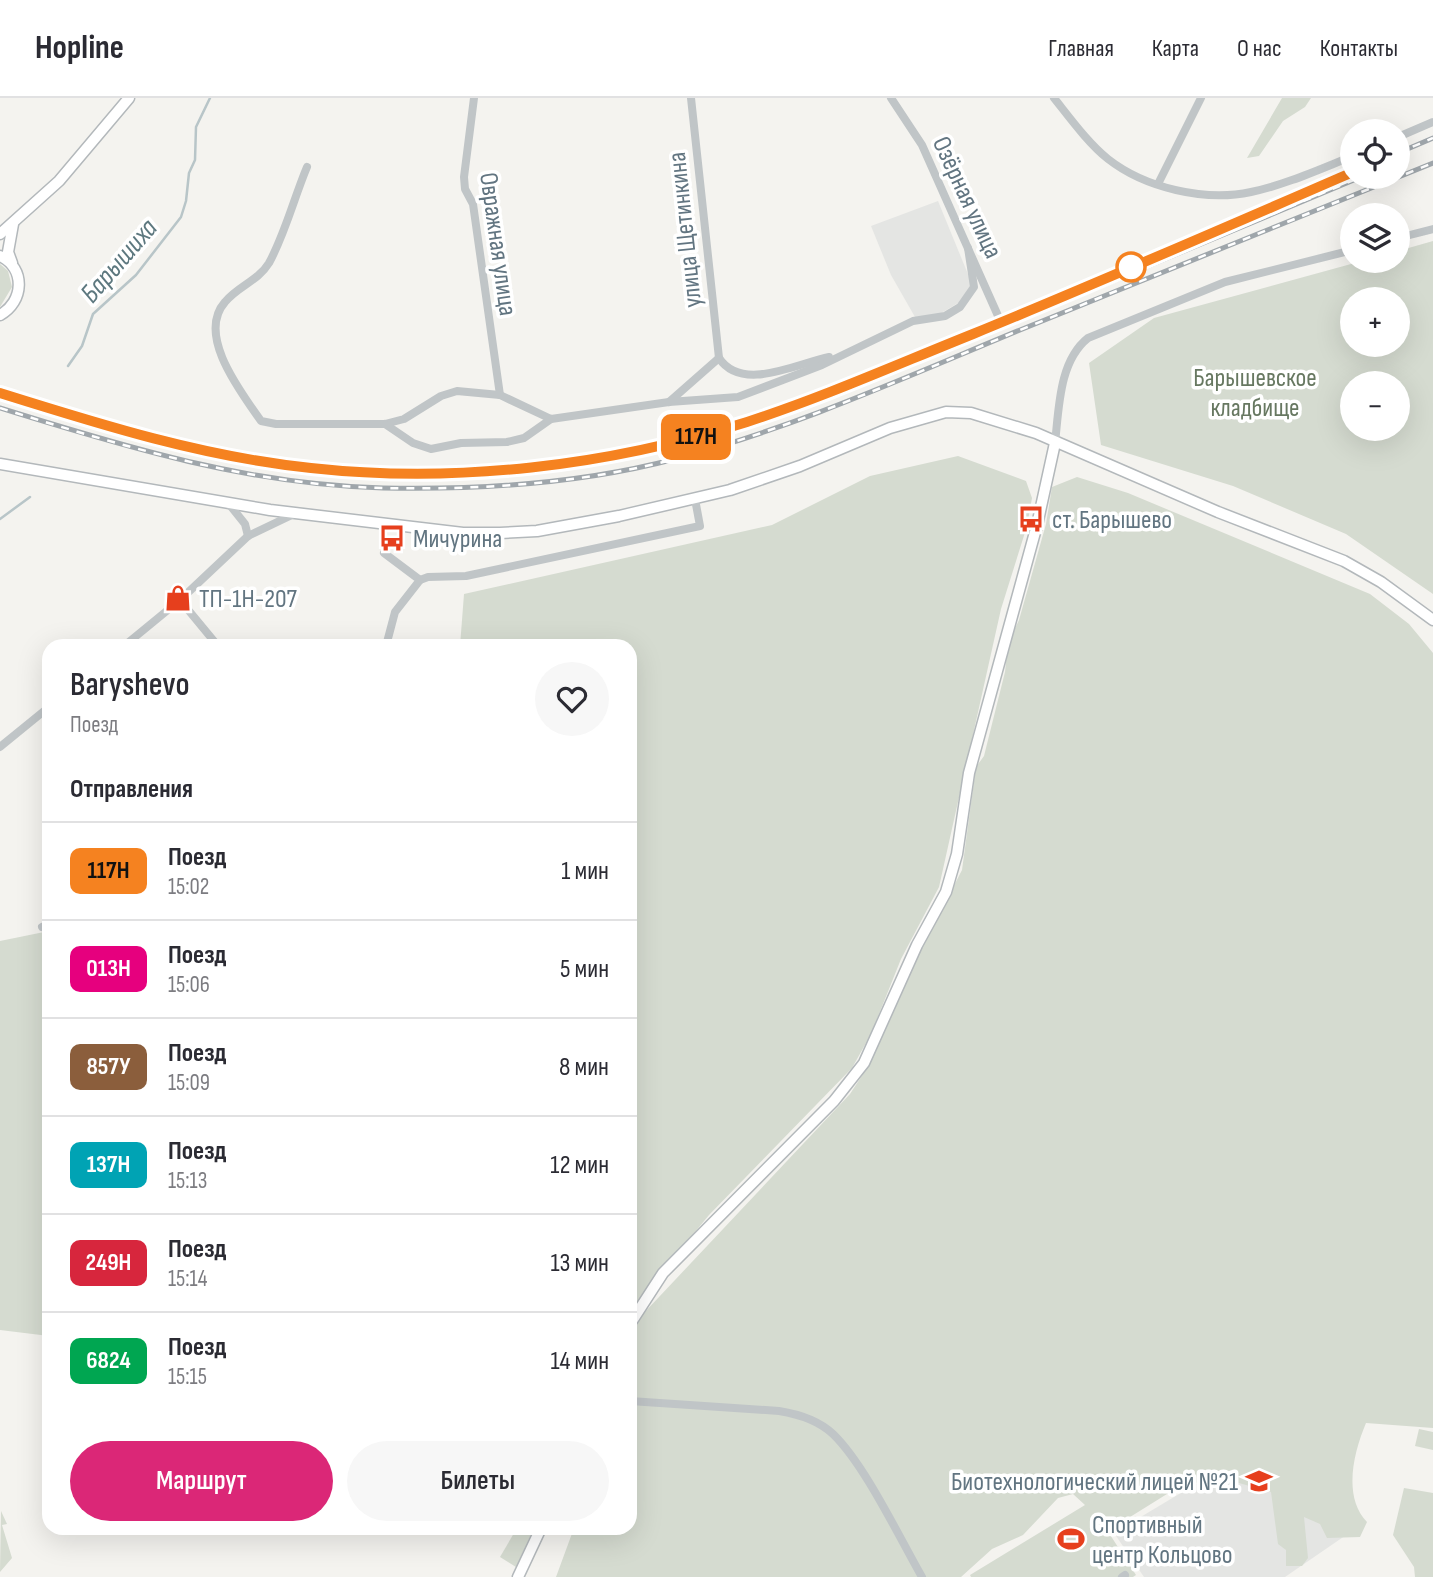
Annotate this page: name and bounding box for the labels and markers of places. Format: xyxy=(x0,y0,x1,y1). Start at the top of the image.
unlabelled marker xyxy=(1116,252,1146,282)
bus stop icon: ст. Барышево xyxy=(1016,504,1046,534)
place label: ст. Барышево xyxy=(1052,505,1172,536)
bus stop icon: Мичурина xyxy=(377,523,407,553)
place label: Мичурина xyxy=(413,524,502,555)
shop icon: ТП-1Н-207 xyxy=(163,583,193,613)
place label: ТП-1Н-207 xyxy=(199,584,298,615)
school or university icon: Биотехнологический лицей №21 xyxy=(1244,1466,1274,1496)
place label: Биотехнологический лицей №21 xyxy=(951,1467,1238,1498)
place label: Спортивный центр Кольцово xyxy=(1092,1510,1232,1571)
sports icon: Спортивный центр Кольцово xyxy=(1056,1524,1086,1554)

